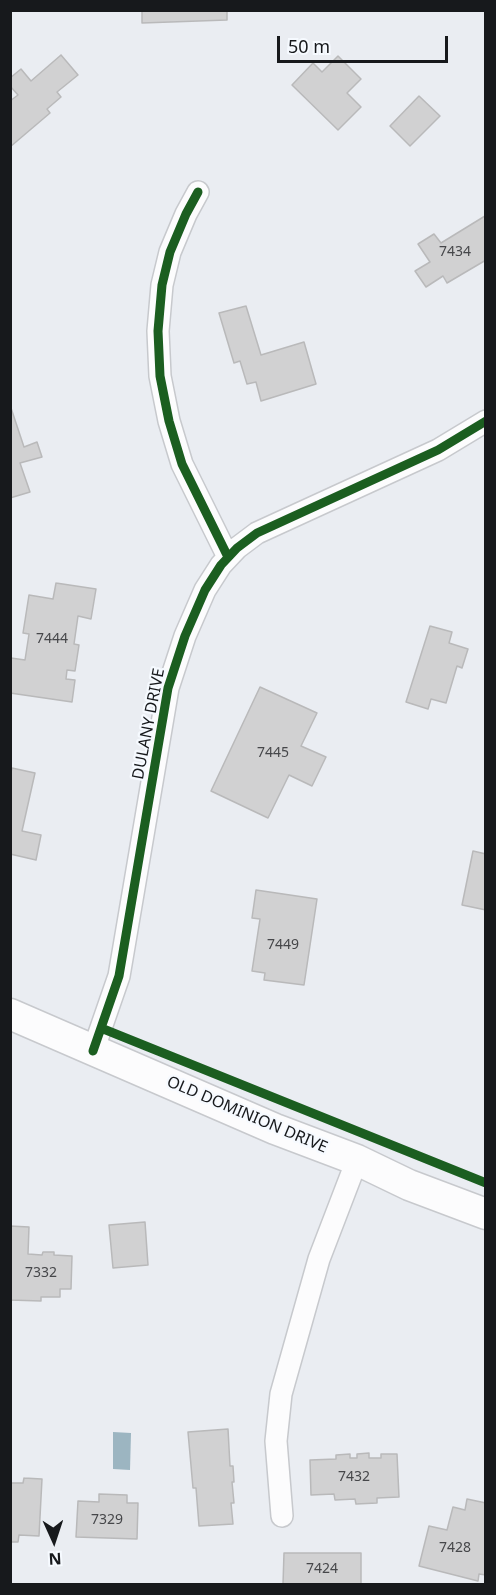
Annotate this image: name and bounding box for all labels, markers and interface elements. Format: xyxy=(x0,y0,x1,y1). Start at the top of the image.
scale bar xyxy=(280,24,451,62)
text: 50 m xyxy=(288,34,330,58)
house number: 7434 xyxy=(439,244,471,260)
house number: 7444 xyxy=(36,631,68,647)
street label: DULANY DRIVE xyxy=(129,667,169,781)
house number: 7445 xyxy=(257,745,289,761)
house number: 7449 xyxy=(267,937,299,953)
street label: OLD DOMINION DRIVE xyxy=(164,1072,330,1158)
house number: 7332 xyxy=(25,1265,57,1281)
house number: 7432 xyxy=(338,1469,370,1485)
north arrow xyxy=(24,1511,84,1571)
house number: 7329 xyxy=(91,1512,123,1528)
house number: 7428 xyxy=(439,1540,471,1556)
text: N xyxy=(48,1548,62,1570)
house number: 7424 xyxy=(306,1561,338,1577)

